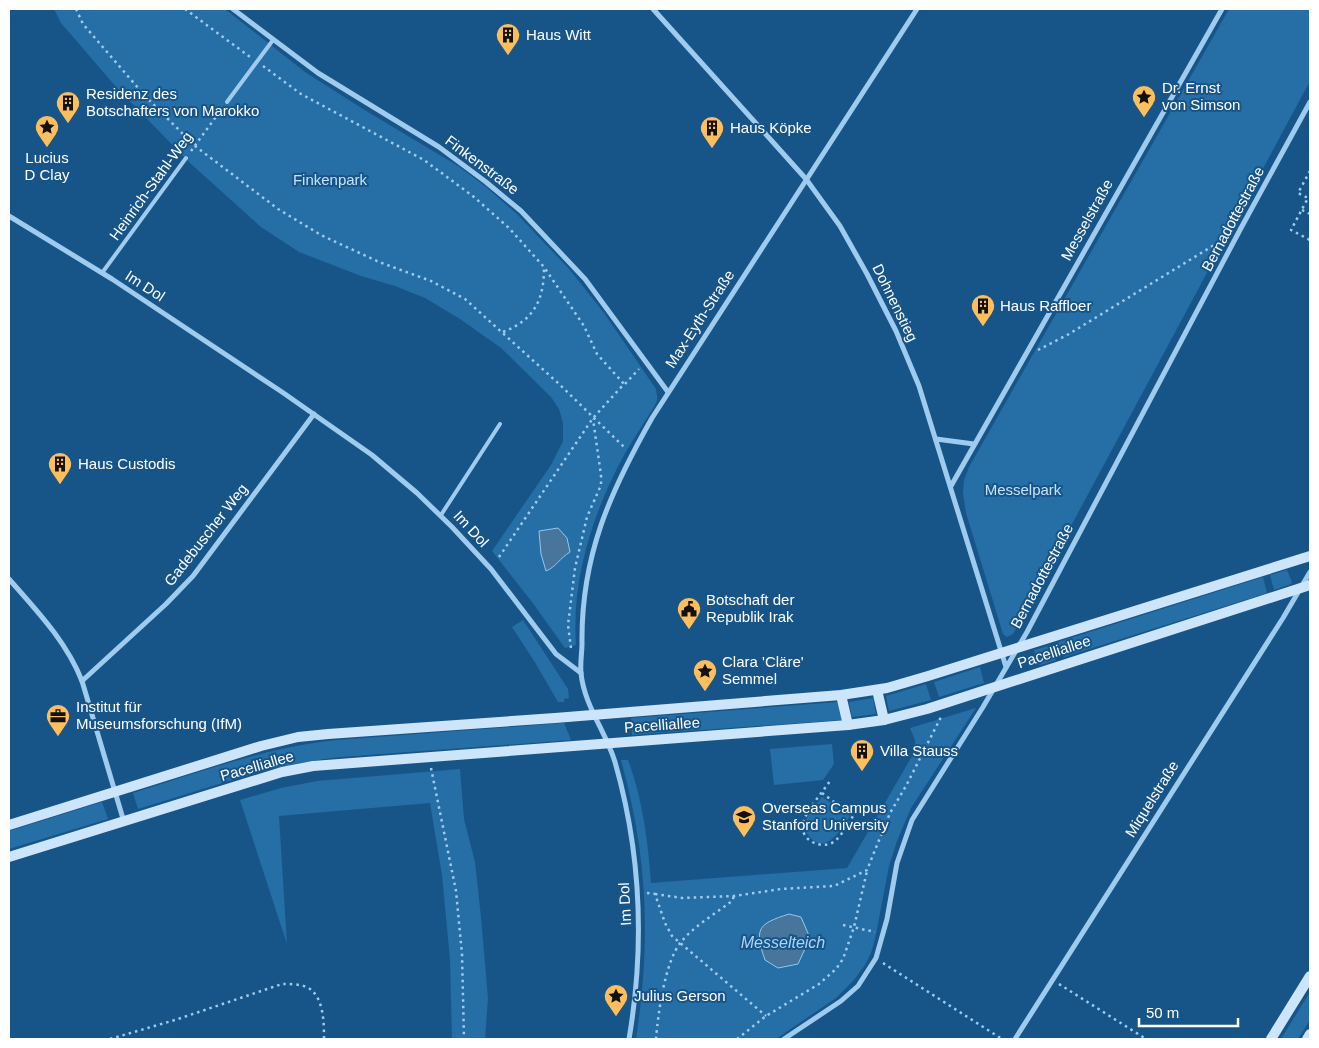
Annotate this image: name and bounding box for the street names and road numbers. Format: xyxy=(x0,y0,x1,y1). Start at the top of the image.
street label: Heinrich-Stahl-Weg xyxy=(106,128,196,243)
street label: Finkenstraße xyxy=(442,131,522,198)
street label: Bernadottestraße xyxy=(1198,164,1267,274)
street label: Messelstraße xyxy=(1057,176,1116,263)
street label: Dohnenstieg xyxy=(869,261,922,344)
street label: Im Dol xyxy=(122,267,168,305)
street label: Max-Eyth-Straße xyxy=(662,267,738,371)
street label: Gadebuscher Weg xyxy=(160,480,251,589)
street label: Im Dol xyxy=(450,507,492,550)
street label: Bernadottestraße xyxy=(1007,521,1076,631)
street label: Pacelliallee xyxy=(1015,632,1093,671)
street label: Pacelliallee xyxy=(624,713,700,736)
street label: Pacelliallee xyxy=(218,747,296,784)
street label: Miquelstraße xyxy=(1121,757,1182,840)
street label: Im Dol xyxy=(615,882,634,926)

